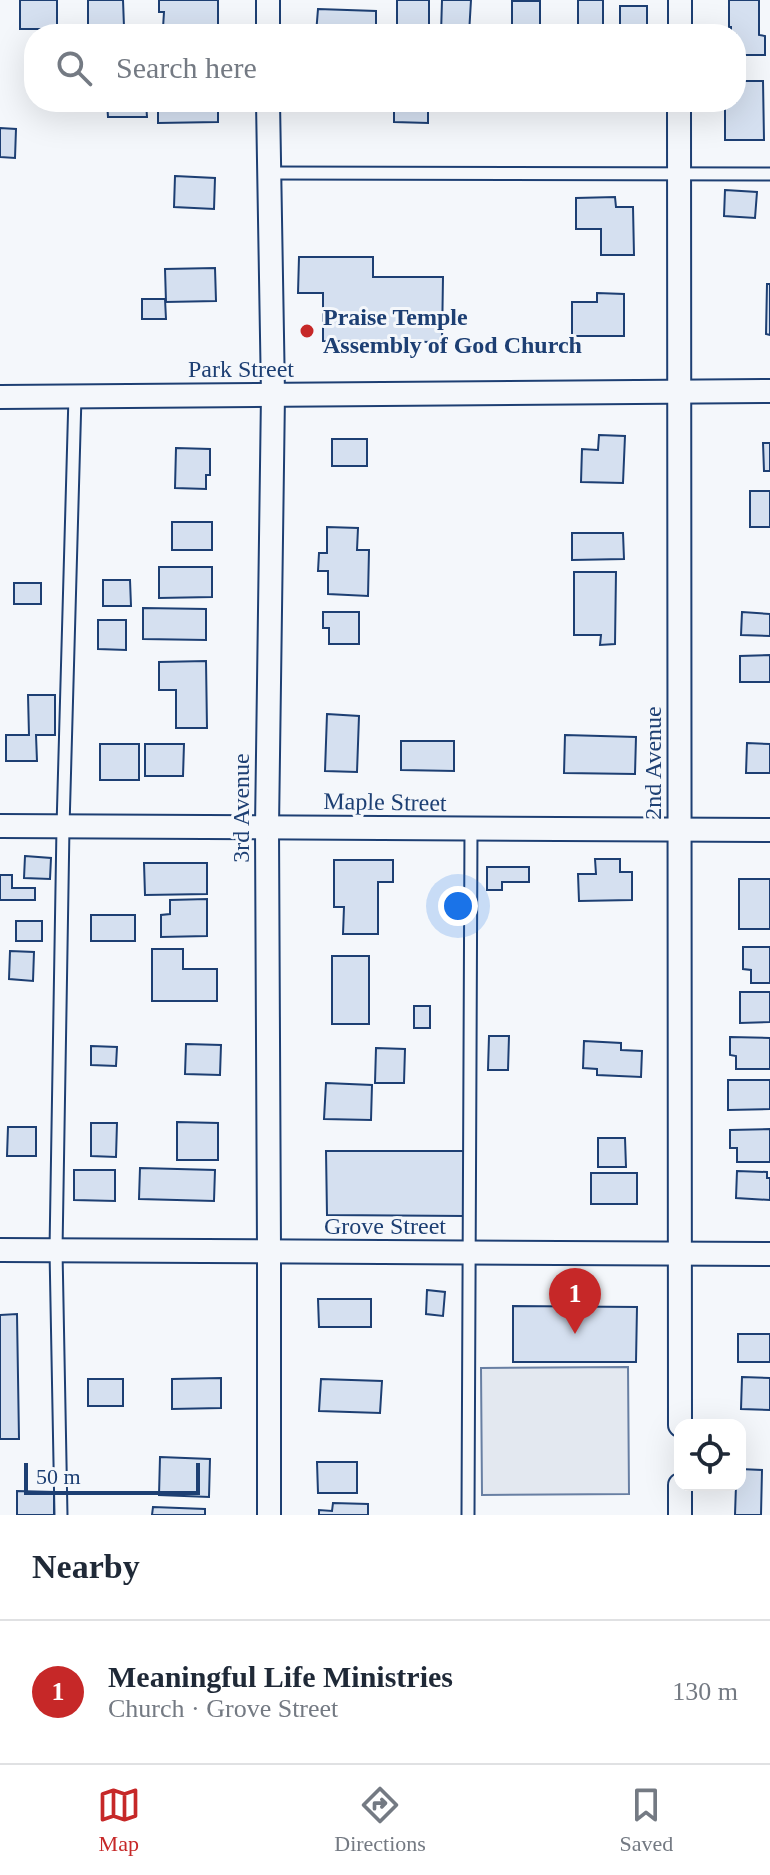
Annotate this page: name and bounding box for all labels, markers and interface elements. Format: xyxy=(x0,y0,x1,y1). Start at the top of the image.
search box xyxy=(24,24,746,112)
icon: search xyxy=(52,46,96,90)
text: Search here xyxy=(116,51,257,84)
place label: Praise Temple Assembly of God Church xyxy=(323,304,582,358)
marker: Praise Temple Assembly of God Church xyxy=(298,322,316,340)
street label: Park Street xyxy=(188,356,294,382)
street label: 2nd Avenue xyxy=(640,706,666,820)
street label: 3rd Avenue xyxy=(228,753,254,863)
street label: Maple Street xyxy=(323,788,447,816)
your location xyxy=(438,886,478,926)
street label: Grove Street xyxy=(324,1213,446,1239)
pin: 1 xyxy=(549,1268,601,1334)
map controls xyxy=(674,1419,746,1491)
button: locate xyxy=(674,1419,746,1491)
scale bar xyxy=(24,1459,200,1495)
text: 50 m xyxy=(36,1464,81,1489)
text: Nearby xyxy=(32,1548,140,1585)
text: Meaningful Life Ministries xyxy=(108,1660,453,1693)
text: 1 xyxy=(52,1677,65,1706)
text: 130 m xyxy=(672,1677,738,1706)
text: Church · Grove Street xyxy=(108,1694,338,1723)
tab: Map xyxy=(97,1783,141,1857)
tab: Directions xyxy=(334,1783,426,1857)
tab: Saved xyxy=(619,1783,673,1857)

